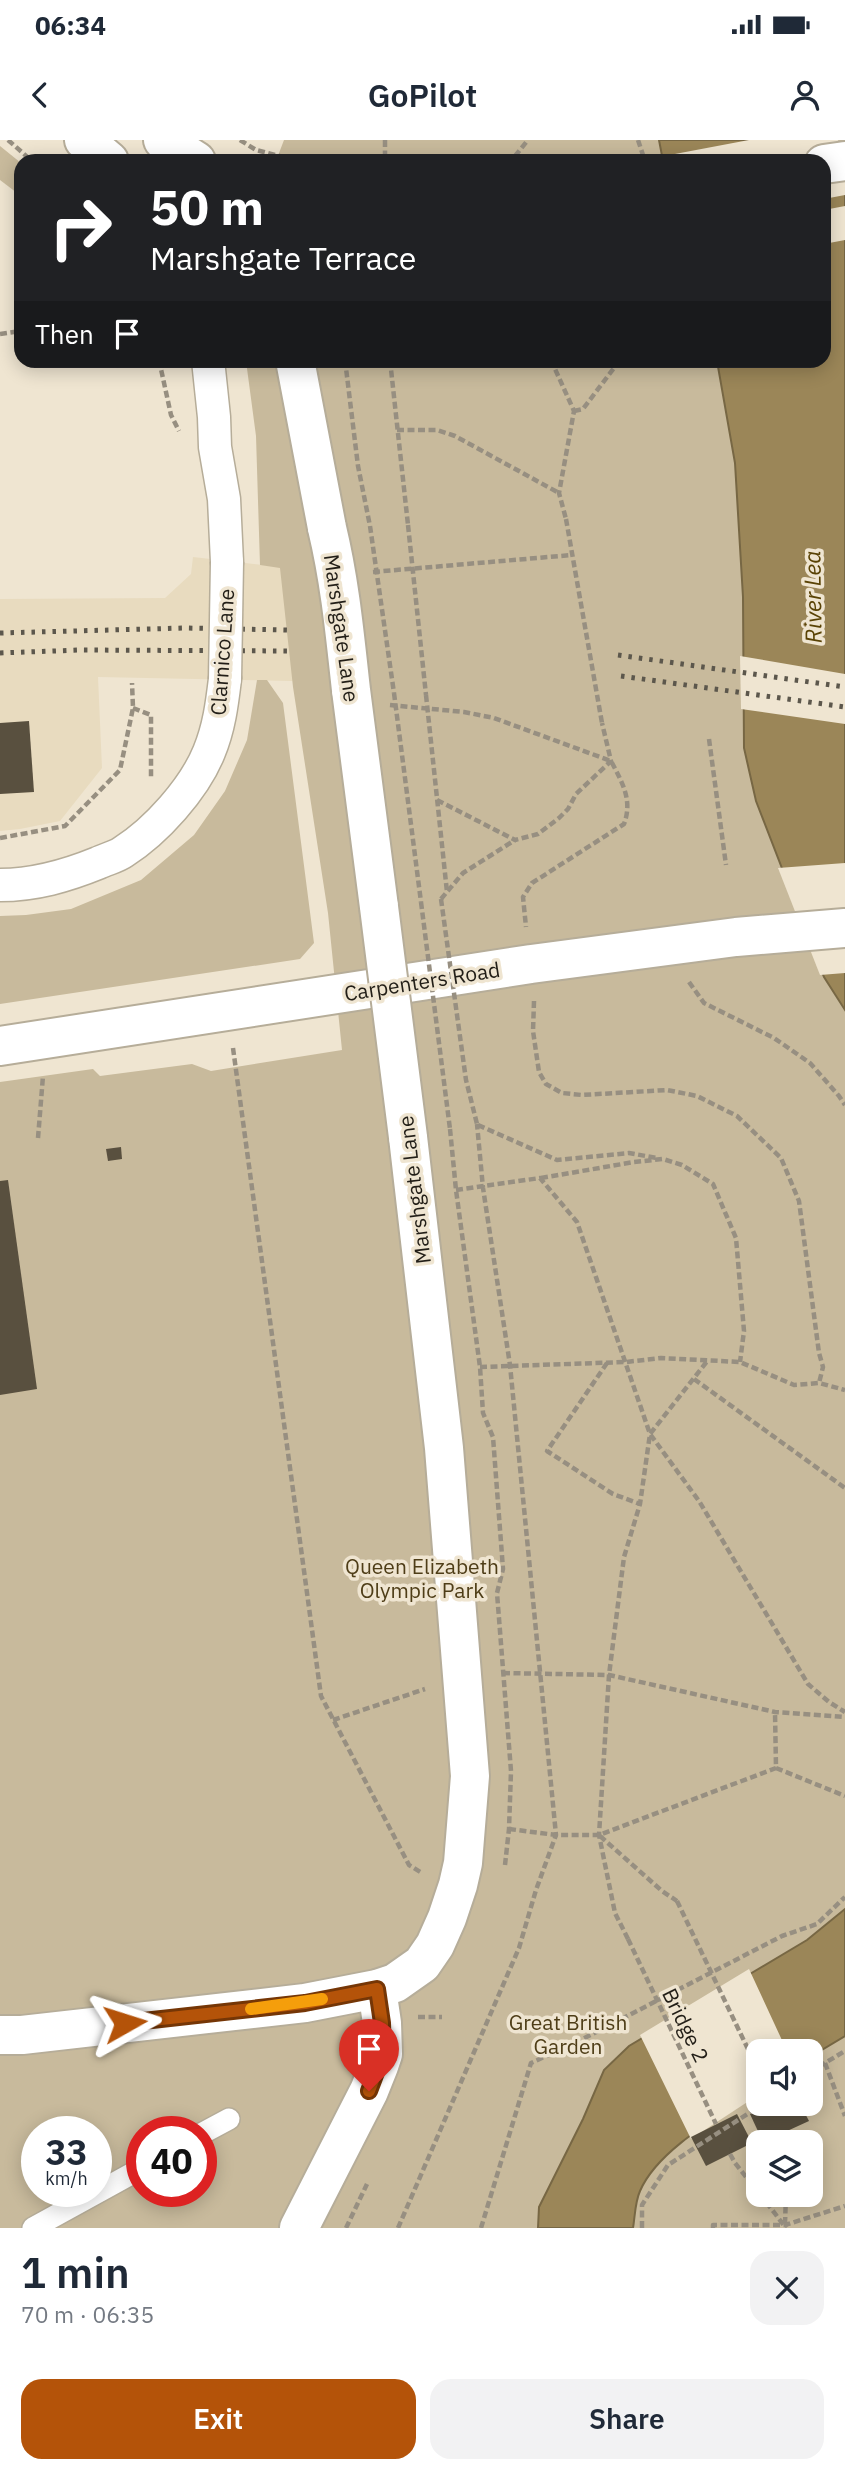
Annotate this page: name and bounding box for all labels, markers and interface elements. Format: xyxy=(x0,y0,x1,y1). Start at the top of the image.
text: 06:34 xyxy=(35,8,106,42)
text: GoPilot xyxy=(368,74,477,116)
icon: back xyxy=(21,76,59,114)
icon: person xyxy=(786,76,824,114)
text: 50 m xyxy=(150,175,264,238)
icon: right xyxy=(35,182,126,273)
text: Marshgate Terrace xyxy=(150,237,416,279)
icon: arrive xyxy=(108,315,146,353)
text: Then xyxy=(35,317,94,351)
water label: River Lea xyxy=(796,550,828,644)
street label: Marshgate Lane xyxy=(318,552,366,704)
street label: Clarnico Lane xyxy=(204,588,240,716)
street label: Carpenters Road xyxy=(342,955,502,1007)
street label: Marshgate Lane xyxy=(391,1114,437,1266)
park label: Queen Elizabeth Olympic Park xyxy=(345,1552,499,1604)
street label: Bridge 2 xyxy=(656,1983,716,2067)
position arrow xyxy=(88,1986,162,2060)
park label: Great British Garden xyxy=(509,2008,627,2060)
pin xyxy=(339,2019,399,2091)
icon: arrive xyxy=(350,2030,388,2068)
map controls xyxy=(746,2039,823,2207)
button: sound xyxy=(746,2039,823,2116)
speed limit sign: 40 xyxy=(126,2116,217,2207)
text: 33 xyxy=(45,2129,88,2175)
button: layers xyxy=(746,2130,823,2207)
text: km/h xyxy=(45,2167,88,2190)
text: 1 min xyxy=(21,2245,130,2300)
button: close xyxy=(750,2251,824,2325)
text: 70 m · 06:35 xyxy=(21,2299,154,2329)
button: Exit xyxy=(21,2379,416,2459)
button: Share xyxy=(430,2379,824,2459)

